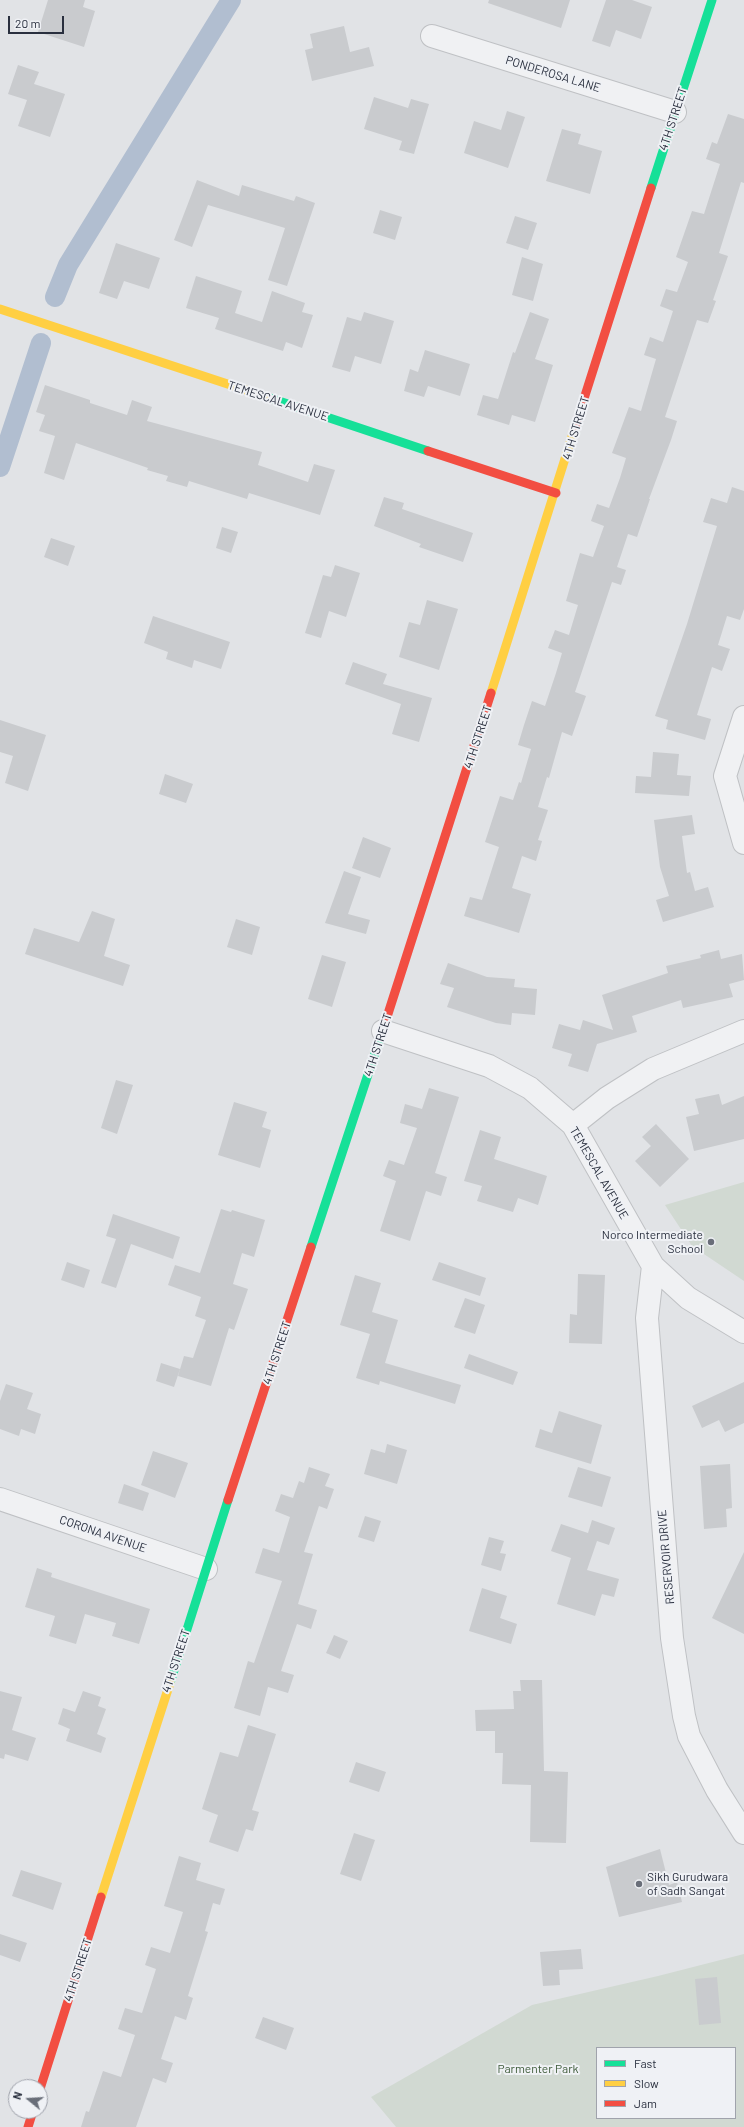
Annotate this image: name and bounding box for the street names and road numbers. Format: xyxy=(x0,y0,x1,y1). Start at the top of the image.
street label: PONDEROSA LANE xyxy=(504,53,602,95)
street label: 4TH STREET xyxy=(656,85,690,153)
street label: TEMESCAL AVENUE xyxy=(226,378,330,424)
street label: 4TH STREET xyxy=(559,394,593,462)
street label: 4TH STREET xyxy=(461,703,495,771)
street label: 4TH STREET xyxy=(361,1011,395,1079)
street label: TEMESCAL AVENUE xyxy=(567,1124,631,1222)
street label: 4TH STREET xyxy=(260,1319,294,1387)
street label: RESERVOIR DRIVE xyxy=(655,1509,677,1605)
street label: CORONA AVENUE xyxy=(57,1512,149,1556)
street label: 4TH STREET xyxy=(159,1627,193,1695)
street label: 4TH STREET xyxy=(61,1936,95,2004)

